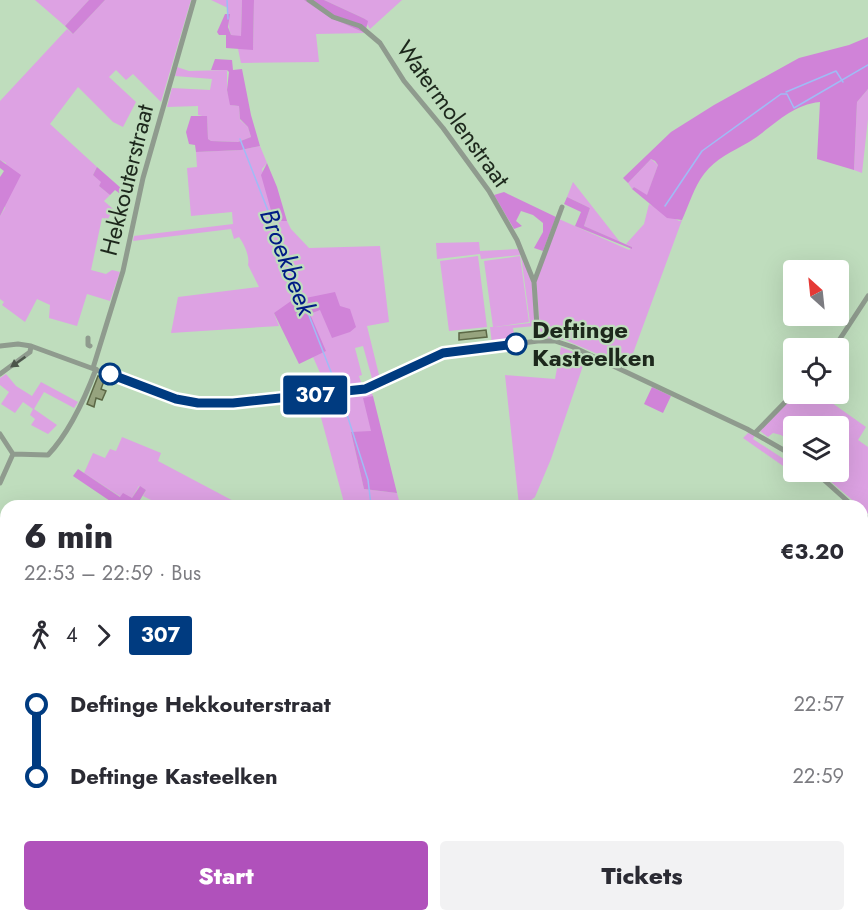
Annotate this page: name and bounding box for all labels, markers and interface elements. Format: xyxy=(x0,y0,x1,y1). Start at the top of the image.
street label: Watermolenstraat xyxy=(388,33,519,195)
street label: Hekkouterstraat xyxy=(91,100,162,259)
water label: Broekbeek xyxy=(250,203,326,323)
north arrow xyxy=(783,260,849,326)
map controls xyxy=(783,260,849,482)
place label: Deftinge Kasteelken xyxy=(532,312,655,375)
marker: Deftinge Kasteelken xyxy=(505,333,527,355)
button: locate xyxy=(783,338,849,404)
one-way arrow xyxy=(10,355,25,367)
unlabelled marker xyxy=(99,363,121,385)
line badge: 307 xyxy=(280,376,350,414)
text: 307 xyxy=(295,380,335,410)
button: layers xyxy=(783,416,849,482)
text: 6 min xyxy=(24,513,113,560)
text: €3.20 xyxy=(780,535,844,567)
text: 22:53 – 22:59 · Bus xyxy=(24,559,201,588)
icon: walk xyxy=(24,619,57,652)
icon: forward xyxy=(87,619,120,652)
text: 307 xyxy=(141,620,180,650)
text: 4 xyxy=(66,621,78,650)
text: Deftinge Hekkouterstraat xyxy=(70,688,331,720)
text: 22:57 xyxy=(793,690,844,719)
text: Deftinge Kasteelken xyxy=(70,760,278,792)
text: 22:59 xyxy=(792,762,844,791)
button: Start xyxy=(24,841,428,910)
button: Tickets xyxy=(440,841,844,910)

